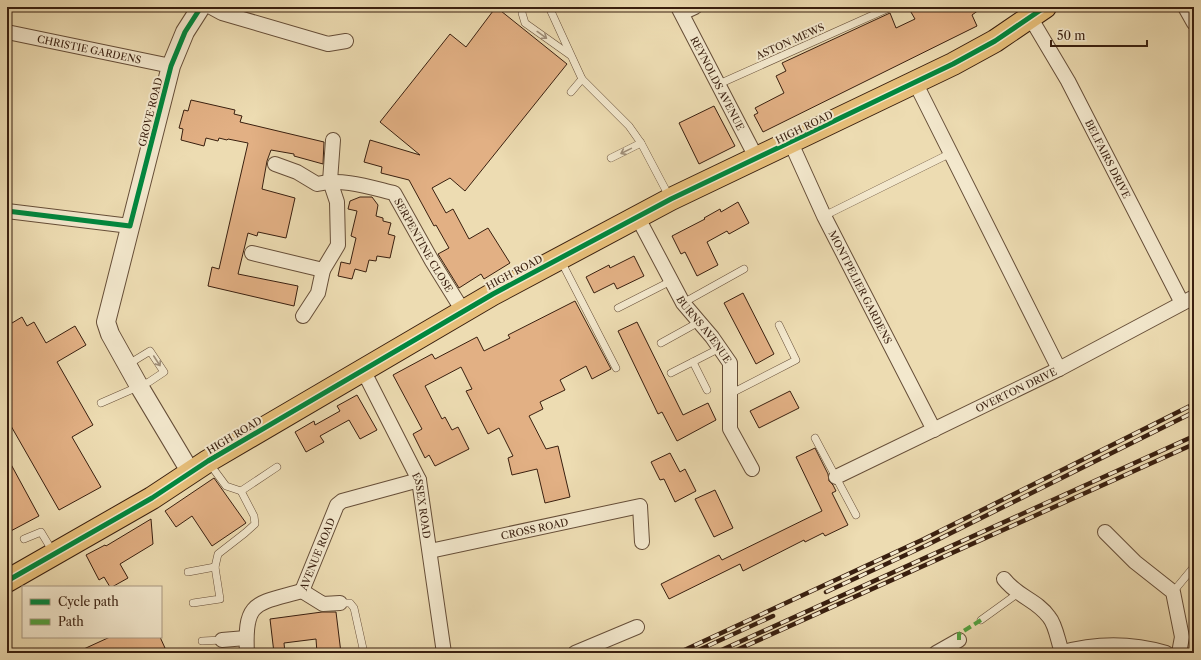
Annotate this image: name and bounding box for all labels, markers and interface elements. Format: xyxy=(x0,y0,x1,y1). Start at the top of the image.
street label: ASTON MEWS xyxy=(753,21,827,63)
scale bar xyxy=(1051,22,1147,48)
text: 50 m xyxy=(1057,28,1086,43)
one-way arrow xyxy=(536,31,547,39)
street label: CHRISTIE GARDENS xyxy=(36,32,142,67)
street label: REYNOLDS AVENUE xyxy=(687,34,747,133)
street label: GROVE ROAD xyxy=(136,76,165,148)
street label: HIGH ROAD xyxy=(773,108,835,147)
street label: BELFAIRS DRIVE xyxy=(1082,118,1133,201)
one-way arrow xyxy=(620,148,632,155)
street label: SERPENTINE CLOSE xyxy=(391,196,456,295)
street label: MONTPELIER GARDENS xyxy=(825,228,895,346)
street label: HIGH ROAD xyxy=(484,252,545,293)
street label: BURNS AVENUE xyxy=(673,294,734,366)
one-way arrow xyxy=(153,355,161,367)
street label: OVERTON DRIVE xyxy=(973,365,1059,416)
street label: HIGH ROAD xyxy=(204,414,264,457)
street label: ESSEX ROAD xyxy=(409,470,433,539)
street label: AVENUE ROAD xyxy=(297,516,338,593)
street label: CROSS ROAD xyxy=(500,516,570,543)
legend xyxy=(22,586,162,638)
text: Cycle path xyxy=(58,594,119,609)
text: Path xyxy=(58,614,84,629)

